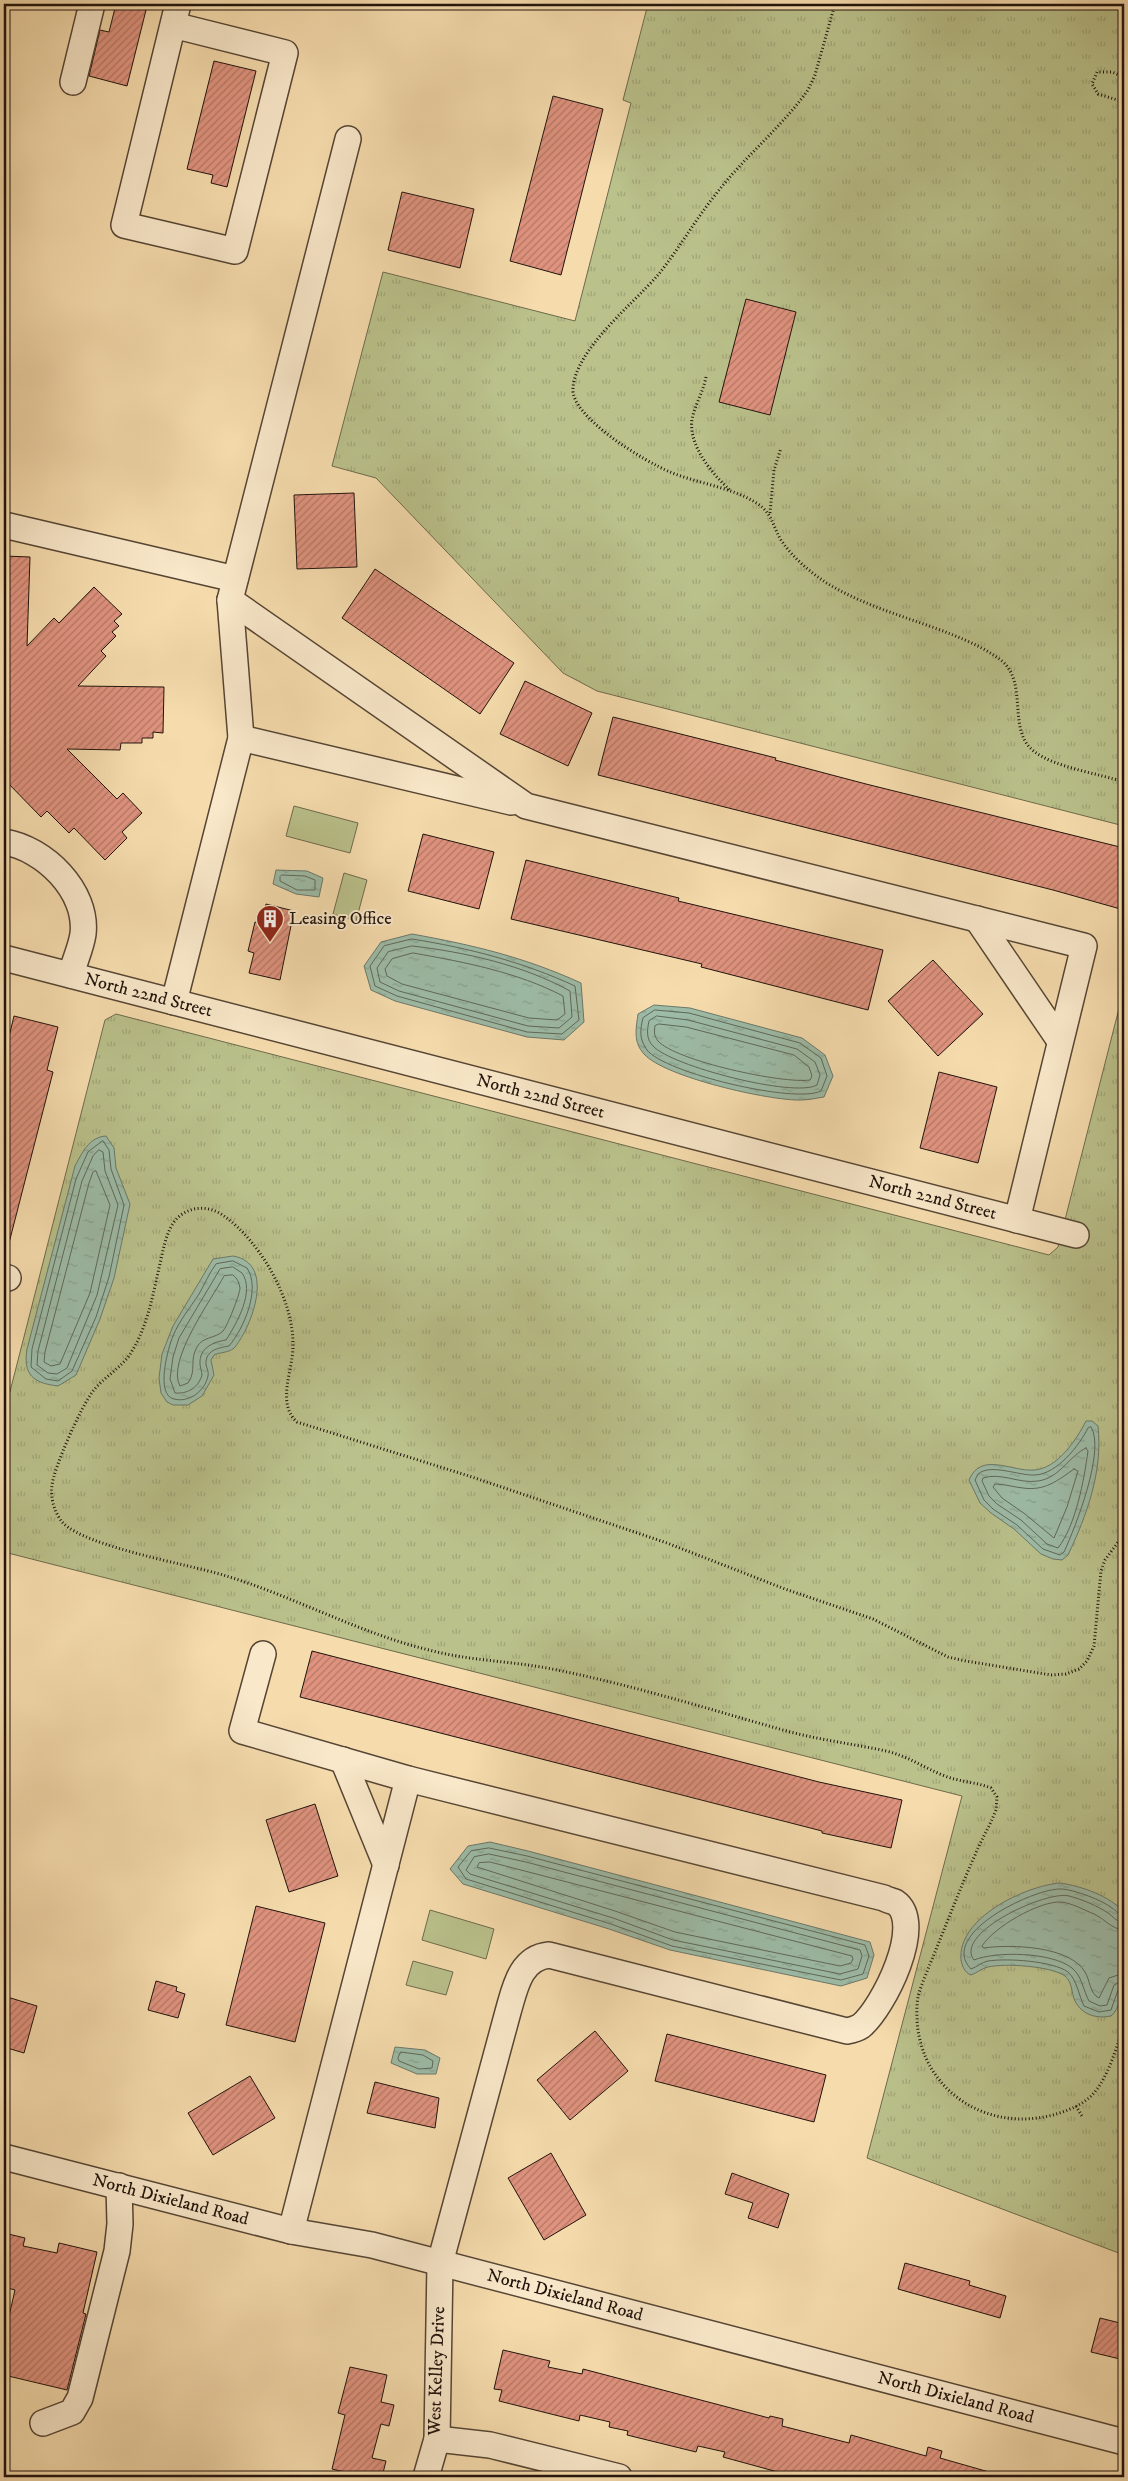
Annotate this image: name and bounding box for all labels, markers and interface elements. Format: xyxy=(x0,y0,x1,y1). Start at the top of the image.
building icon: Leasing Office xyxy=(255,904,285,943)
place label: Leasing Office xyxy=(289,908,392,930)
street label: North 22nd Street xyxy=(82,968,215,1022)
street label: North 22nd Street xyxy=(474,1070,607,1124)
street label: North 22nd Street xyxy=(866,1171,999,1225)
street label: North Dixieland Road xyxy=(90,2169,251,2231)
street label: North Dixieland Road xyxy=(485,2265,645,2327)
street label: West Kelley Drive xyxy=(424,2306,450,2437)
street label: North Dixieland Road xyxy=(875,2367,1036,2429)

